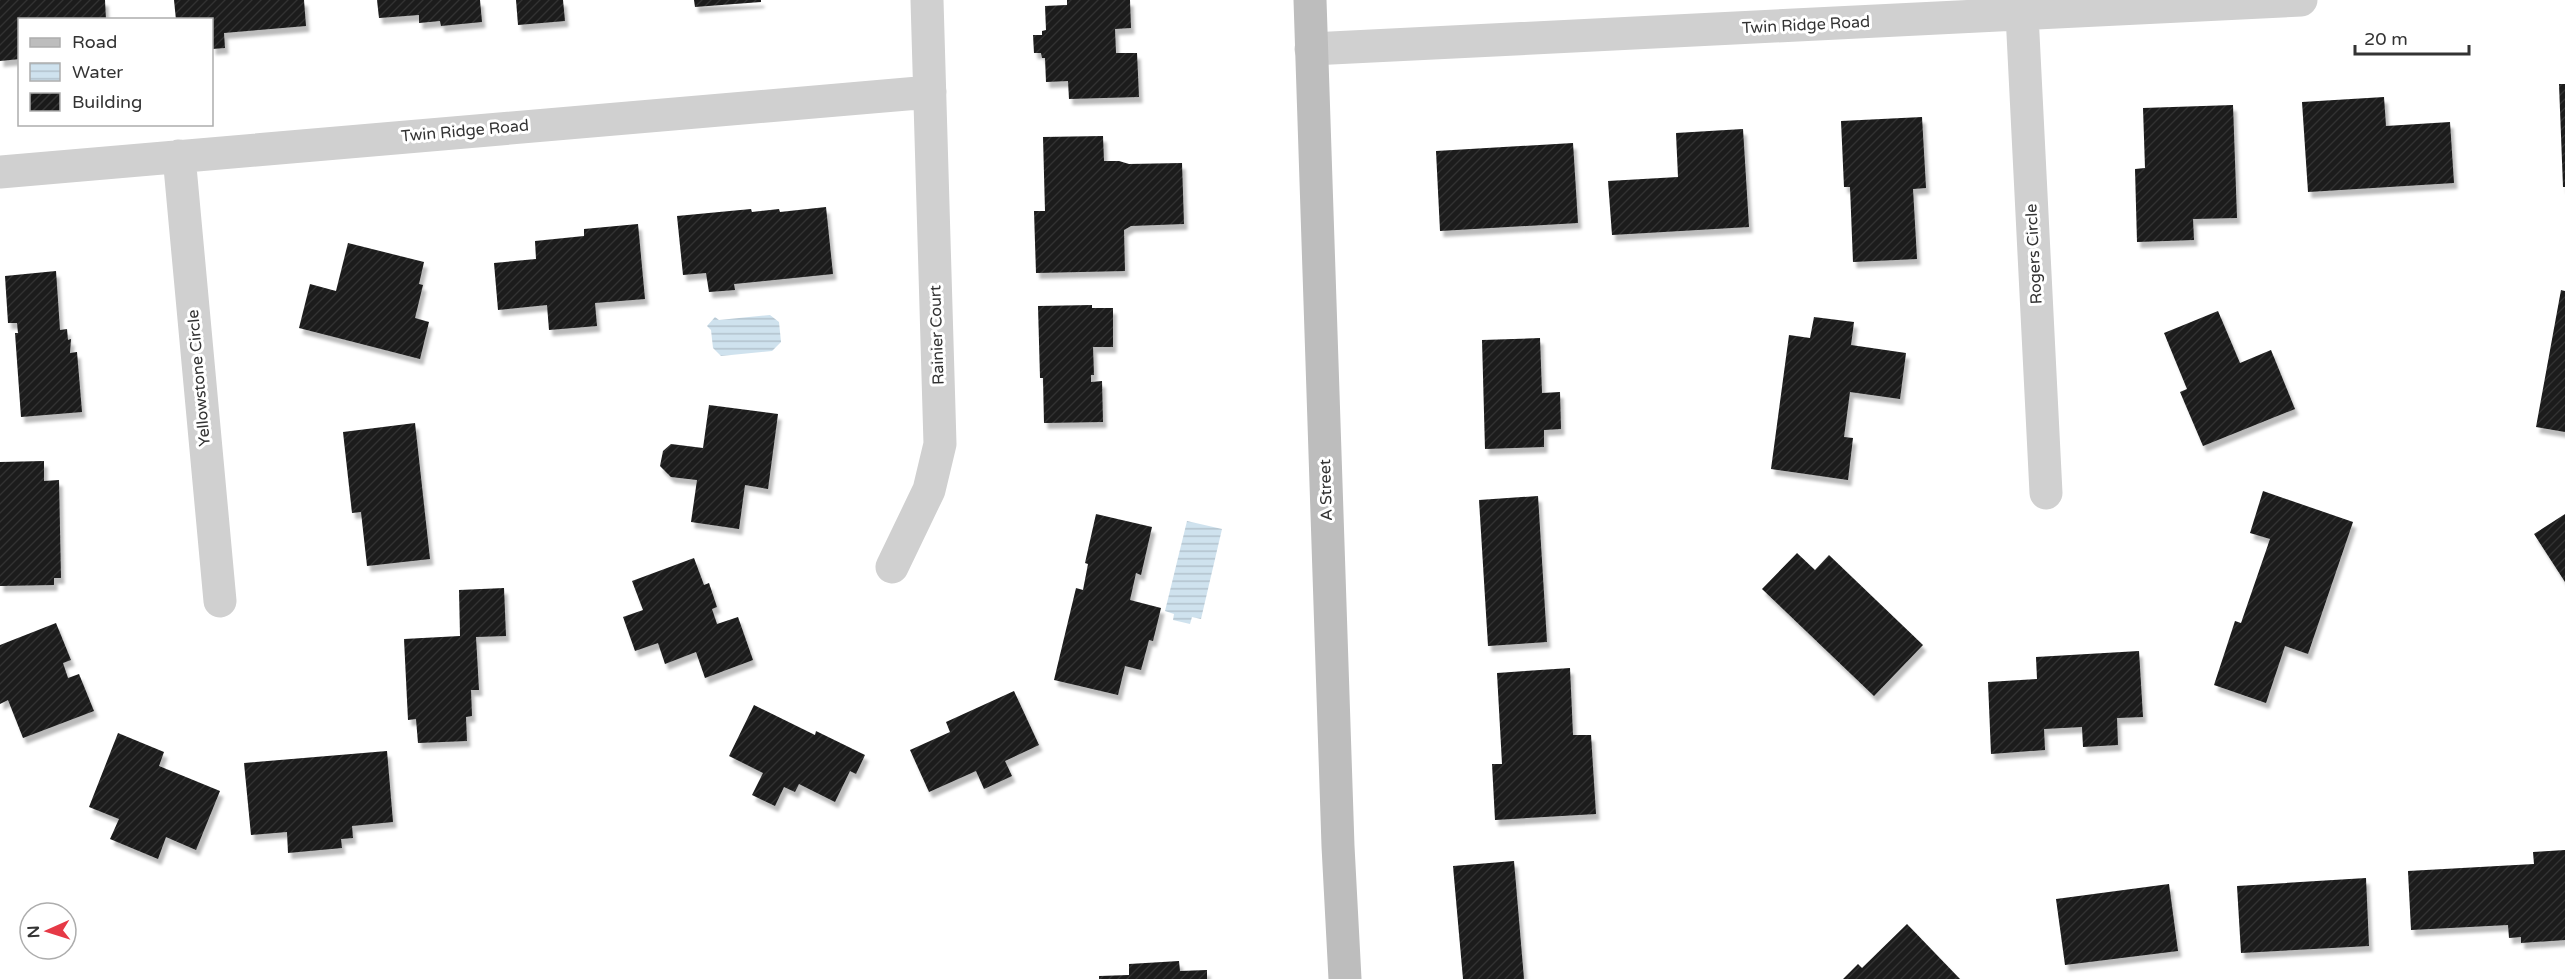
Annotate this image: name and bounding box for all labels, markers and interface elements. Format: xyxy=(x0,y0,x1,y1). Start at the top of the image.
street label: Twin Ridge Road xyxy=(1741,12,1871,38)
legend xyxy=(18,18,213,126)
scale bar xyxy=(2355,18,2469,56)
text: 20 m xyxy=(2364,28,2408,50)
text: Road xyxy=(72,31,117,53)
text: Water xyxy=(72,61,123,83)
text: Building xyxy=(72,91,142,113)
street label: Twin Ridge Road xyxy=(400,115,530,147)
street label: Rogers Circle xyxy=(2021,203,2047,305)
street label: Rainier Court xyxy=(925,285,949,385)
street label: Yellowstone Circle xyxy=(183,309,215,447)
street label: A Street xyxy=(1315,459,1337,521)
north arrow xyxy=(18,901,78,961)
text: N xyxy=(24,925,44,939)

